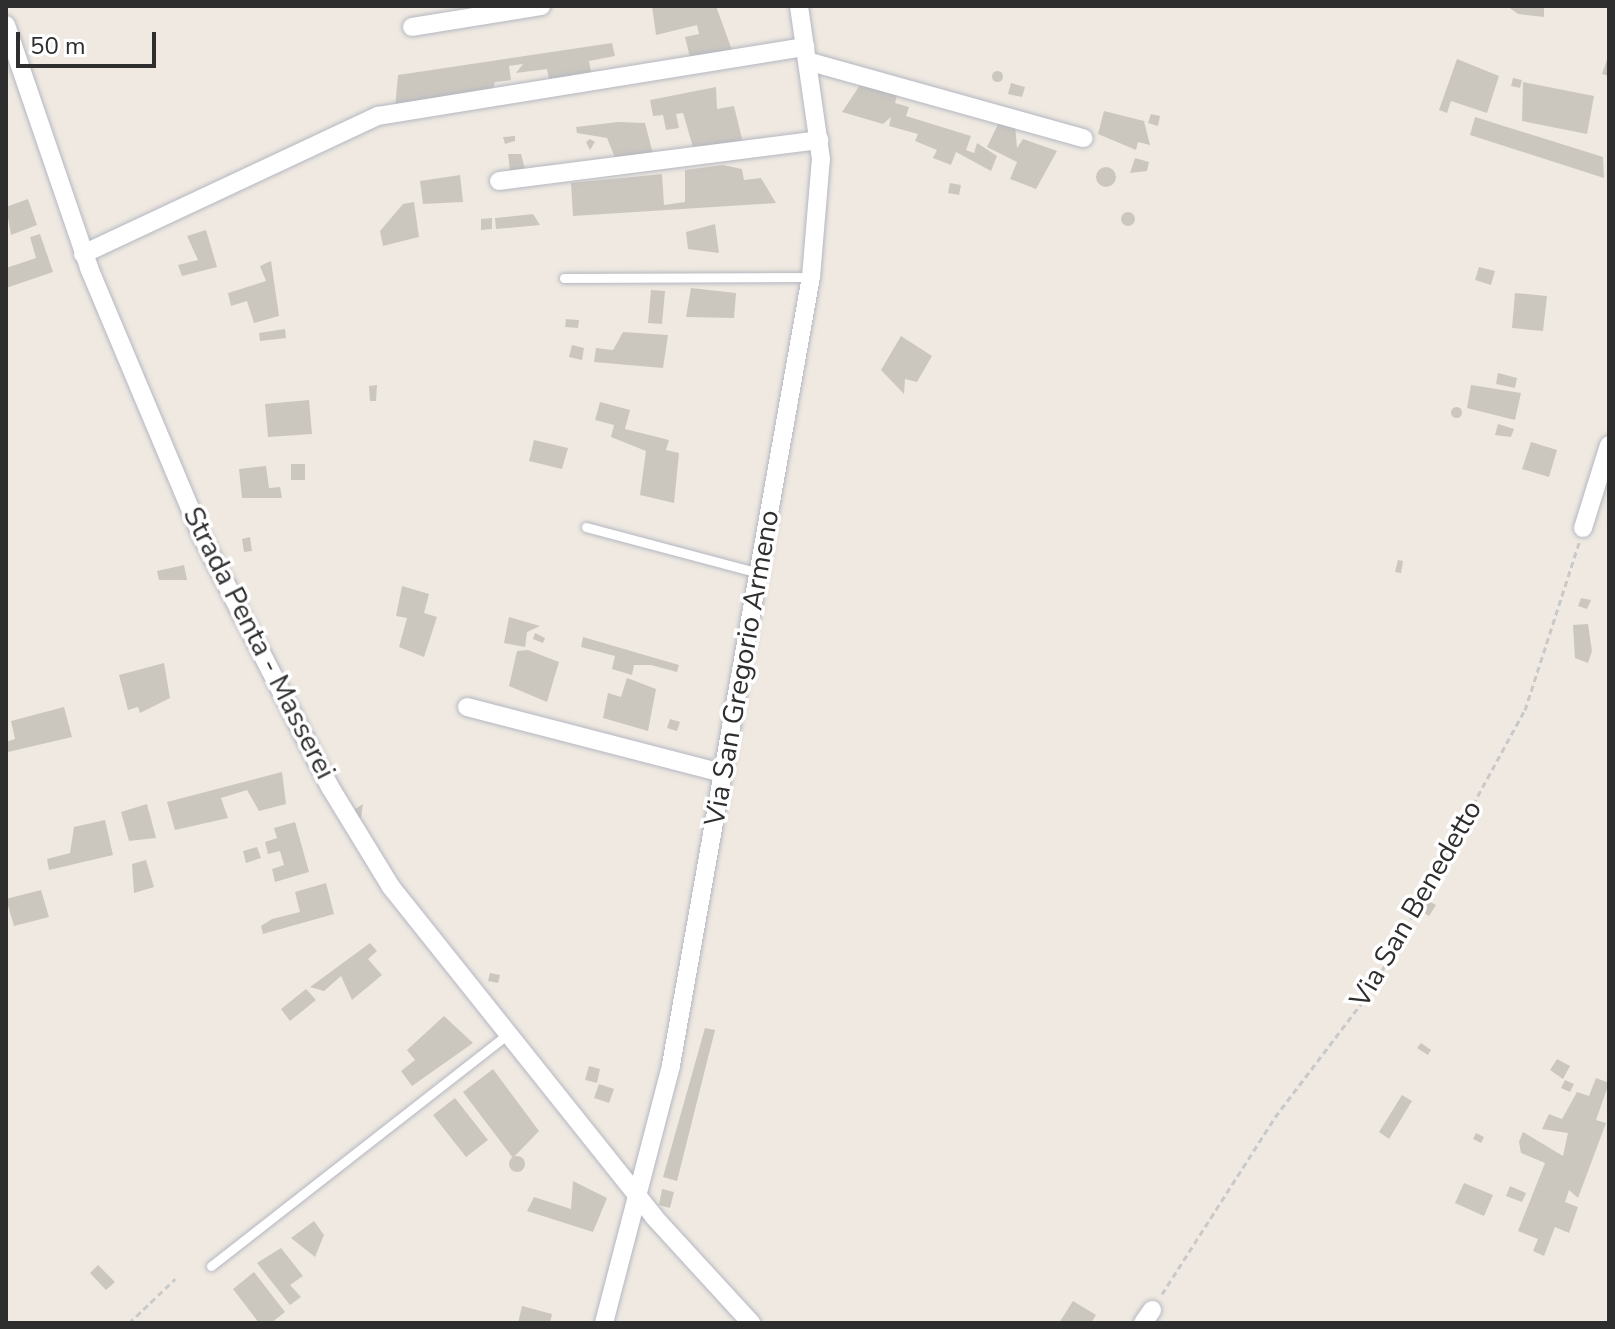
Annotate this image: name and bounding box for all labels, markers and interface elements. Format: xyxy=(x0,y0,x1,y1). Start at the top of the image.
scale bar xyxy=(20,16,160,66)
text: 50 m xyxy=(30,30,86,62)
street label: Strada Penta - Masserei xyxy=(176,501,342,785)
street label: Via San Gregorio Armeno xyxy=(698,507,786,829)
street label: Via San Benedetto xyxy=(1343,795,1489,1013)

